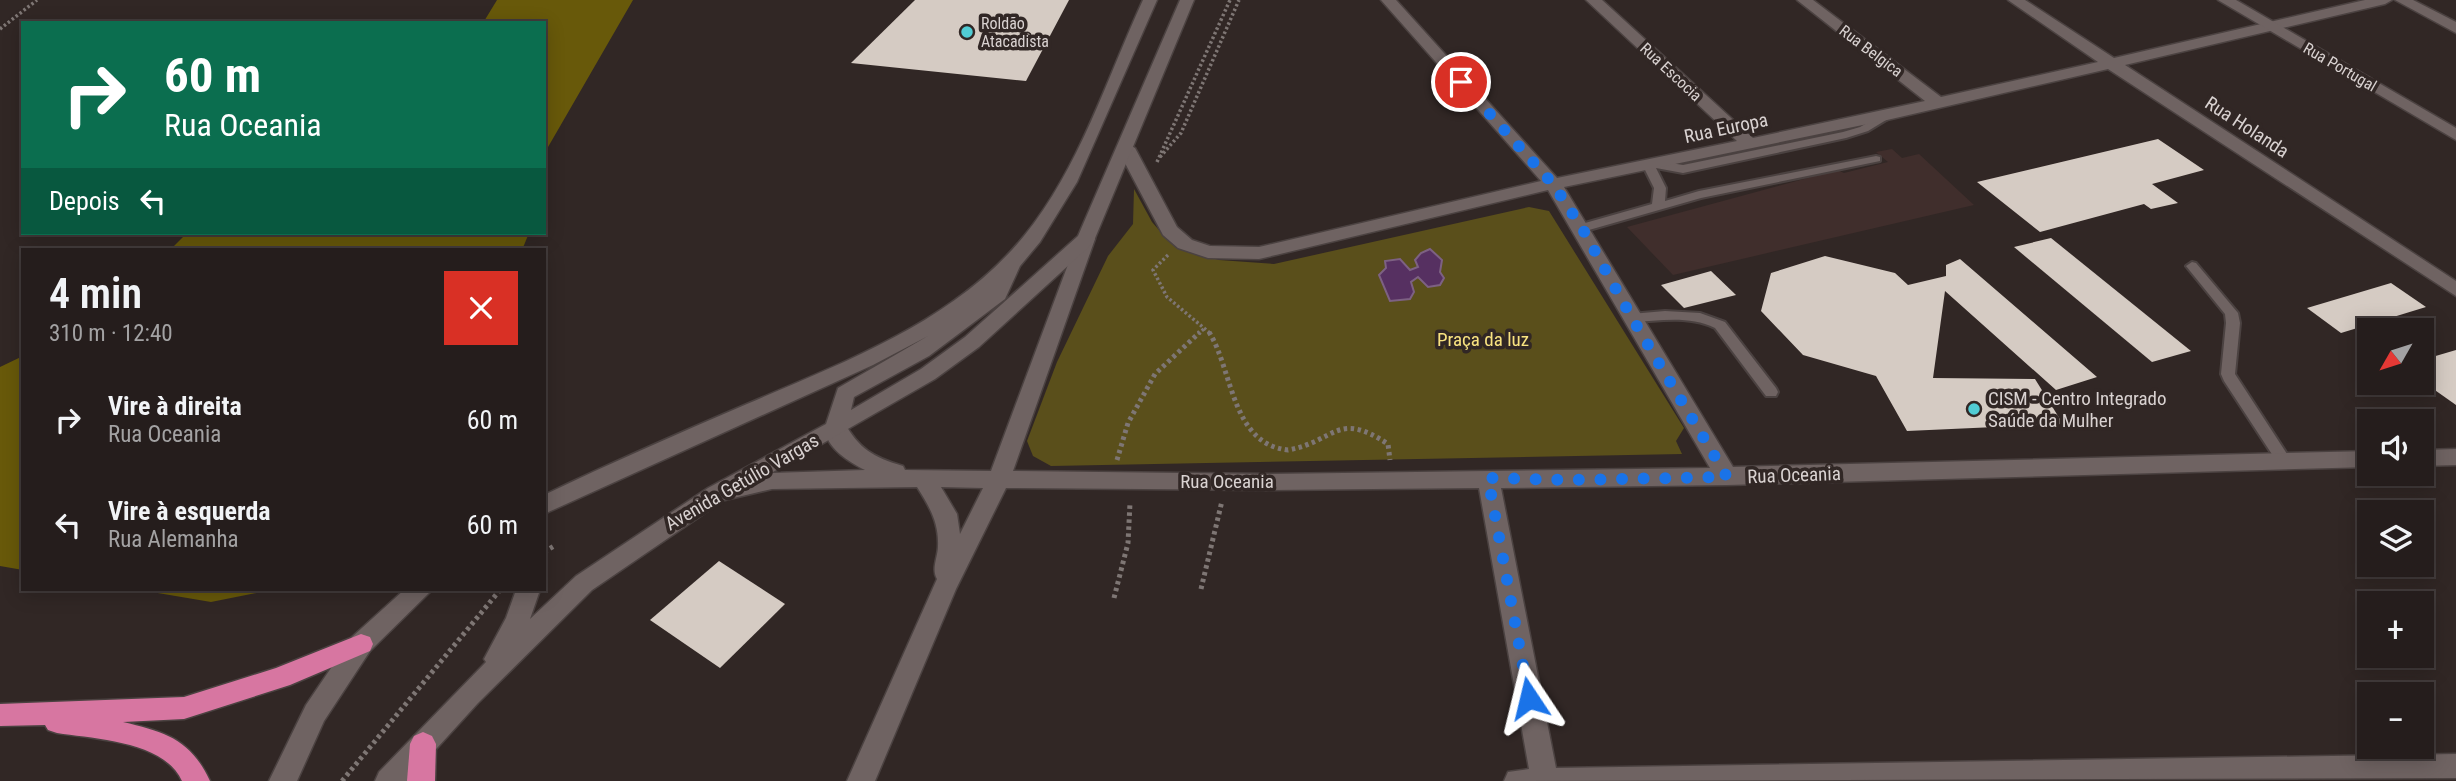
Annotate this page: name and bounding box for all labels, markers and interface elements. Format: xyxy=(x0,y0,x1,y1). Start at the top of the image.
place label: Roldão Atacadista xyxy=(981,14,1049,51)
street label: Rua Belgica xyxy=(1836,21,1906,81)
marker: Roldão Atacadista xyxy=(959,24,975,40)
street label: Rua Portugal xyxy=(2300,38,2380,96)
street label: Rua Escocia xyxy=(1636,39,1706,105)
text: 60 m xyxy=(164,47,261,104)
icon: right xyxy=(49,49,140,140)
pin xyxy=(1431,52,1491,112)
icon: arrive xyxy=(1442,63,1480,101)
street label: Rua Holanda xyxy=(2201,91,2293,163)
text: Rua Oceania xyxy=(164,106,322,144)
street label: Rua Europa xyxy=(1682,108,1770,148)
icon: left xyxy=(134,182,172,220)
text: Depois xyxy=(49,186,120,216)
text: 4 min xyxy=(49,269,142,318)
button: close xyxy=(444,271,518,345)
north arrow xyxy=(2357,318,2434,396)
map controls xyxy=(2357,318,2434,759)
text: 310 m · 12:40 xyxy=(49,320,173,347)
park label: Praça da luz xyxy=(1437,328,1529,351)
place label: CISM - Centro Integrado Saúde da Mulher xyxy=(1988,387,2167,432)
text: Vire à direita xyxy=(108,391,242,421)
icon: right xyxy=(49,401,87,439)
marker: CISM - Centro Integrado Saúde da Mulher xyxy=(1966,401,1982,417)
text: 60 m xyxy=(467,405,518,435)
button: sound xyxy=(2357,409,2434,486)
text: Rua Oceania xyxy=(108,421,221,448)
street label: Avenida Getúlio Vargas xyxy=(661,429,823,535)
street label: Rua Oceania xyxy=(1747,462,1841,488)
street label: Rua Oceania xyxy=(1180,470,1274,493)
text: Vire à esquerda xyxy=(108,496,271,526)
button: layers xyxy=(2357,500,2434,577)
icon: left xyxy=(49,506,87,544)
text: 60 m xyxy=(467,510,518,540)
text: Rua Alemanha xyxy=(108,526,239,553)
button: + xyxy=(2357,591,2434,668)
position arrow xyxy=(1492,661,1566,735)
button: − xyxy=(2357,682,2434,759)

